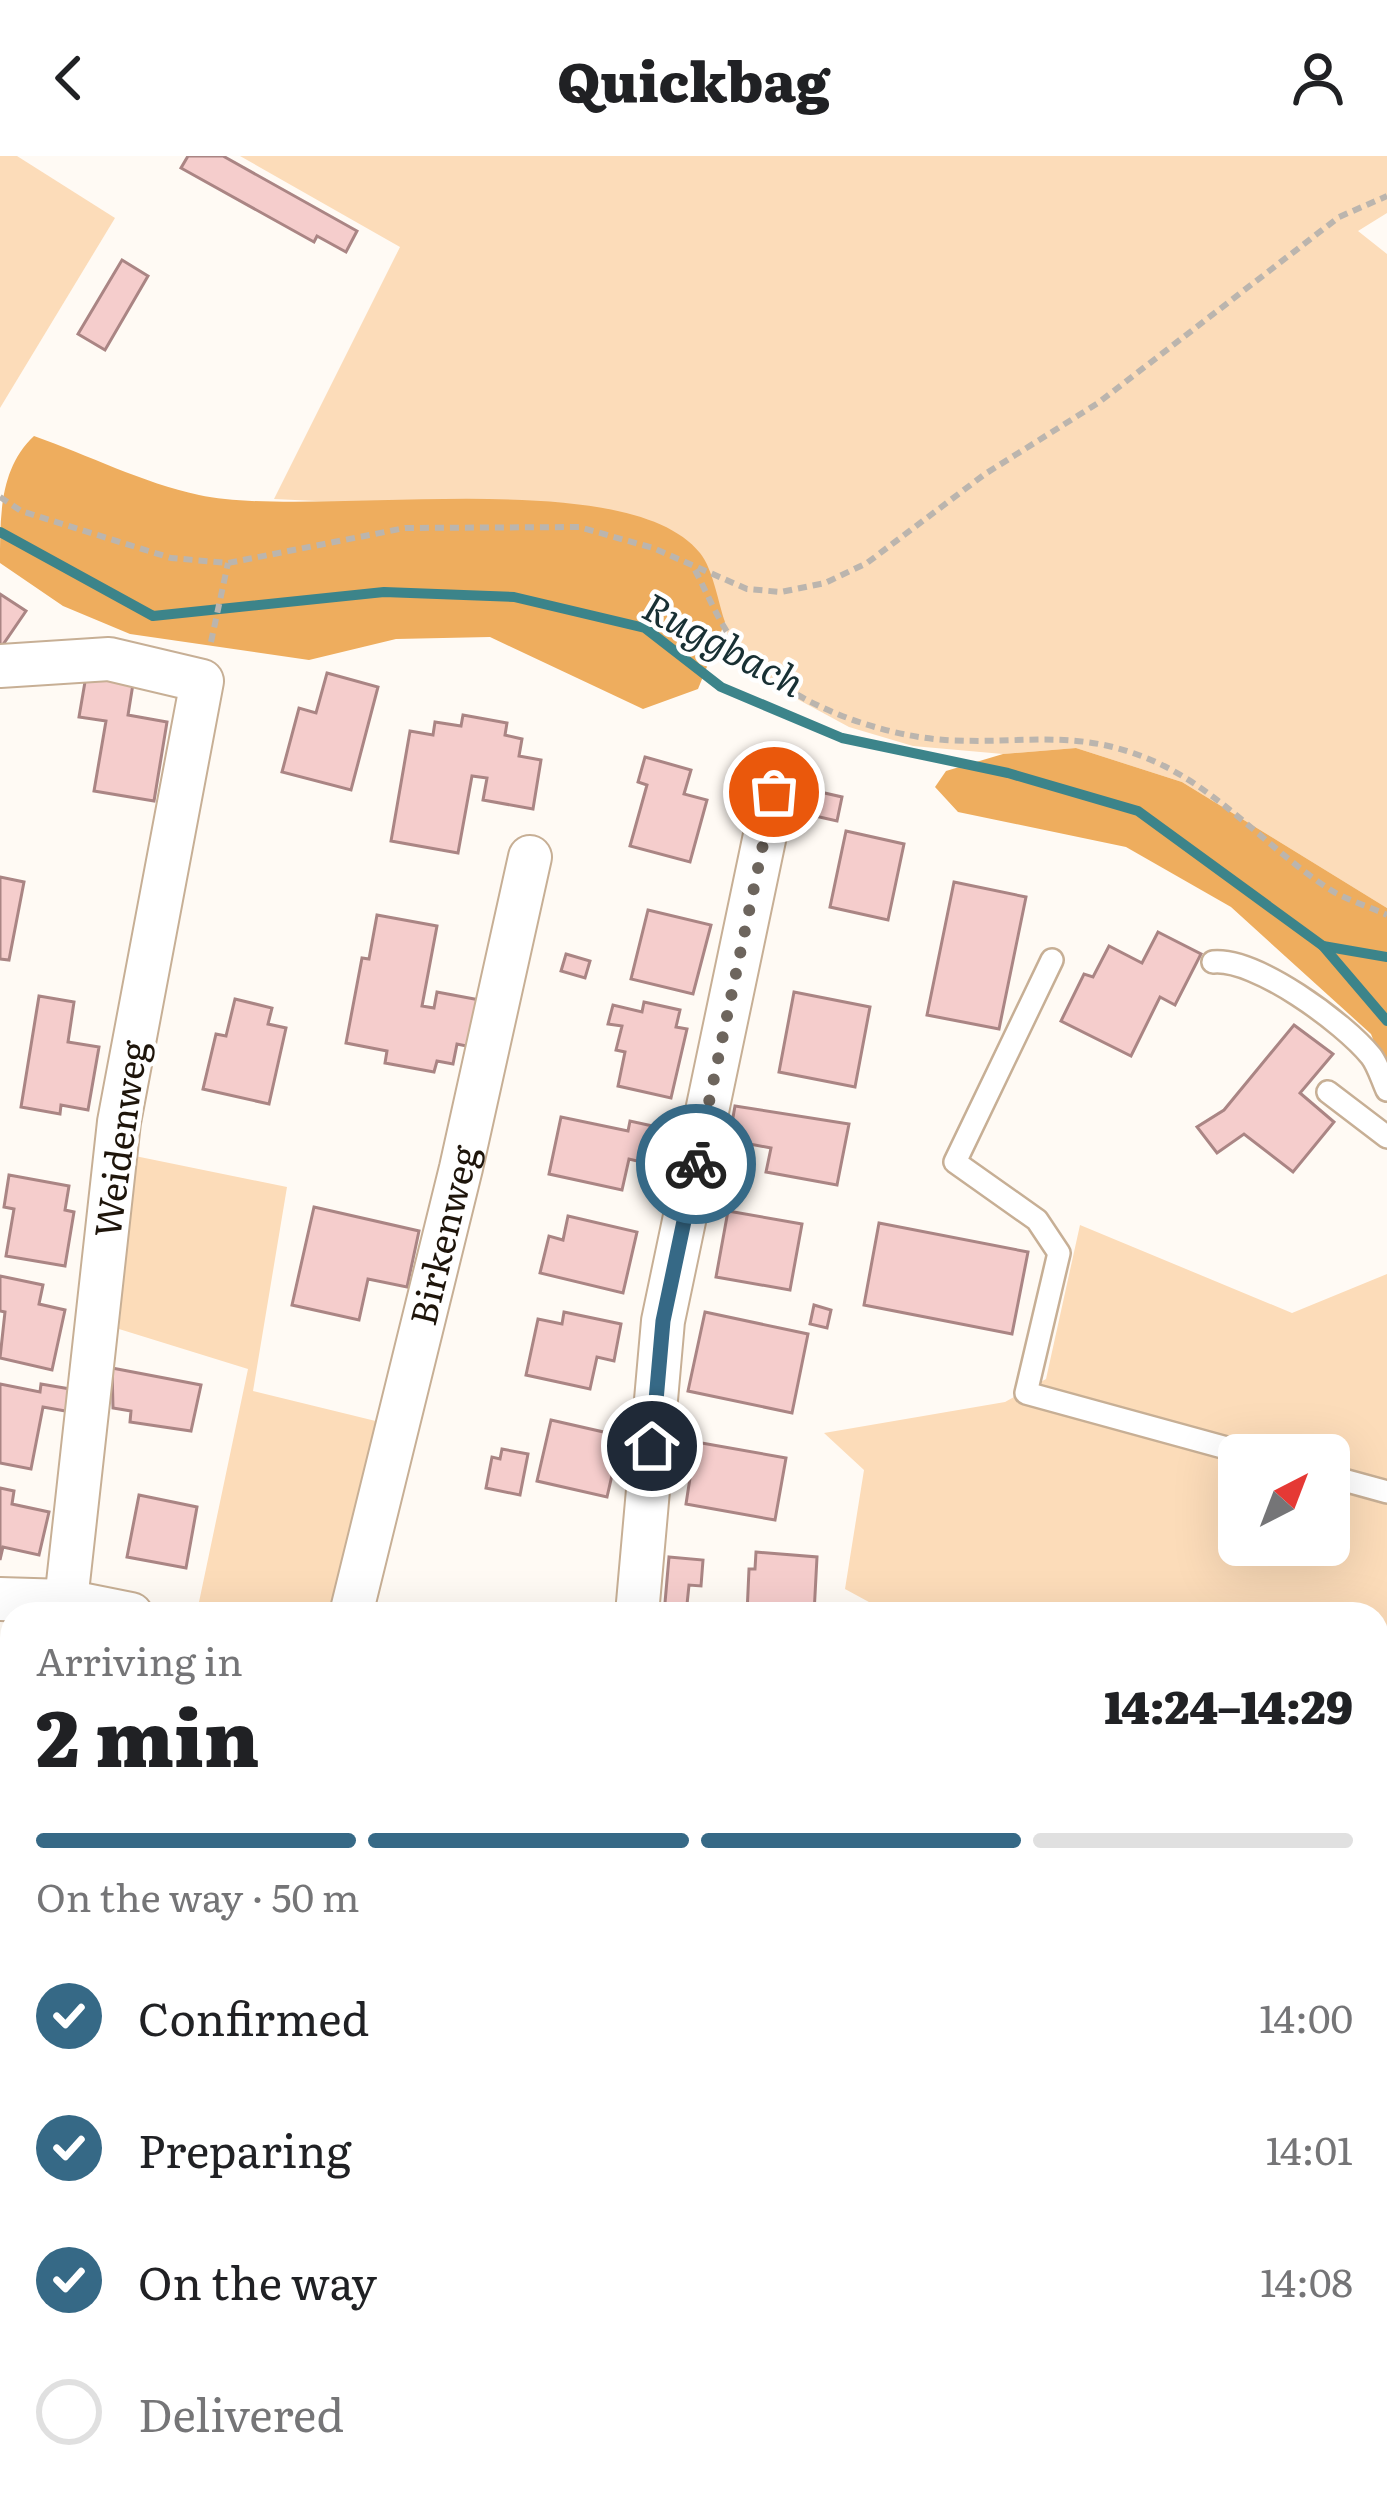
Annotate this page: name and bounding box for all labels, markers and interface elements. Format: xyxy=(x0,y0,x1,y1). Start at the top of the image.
text: Quickbag xyxy=(557,38,830,119)
icon: back xyxy=(36,45,102,111)
icon: person xyxy=(1285,45,1351,111)
water label: Ruggbach xyxy=(634,576,815,709)
pin xyxy=(723,741,825,843)
icon: bag xyxy=(741,759,807,825)
street label: Weidenweg xyxy=(78,1036,159,1241)
courier xyxy=(636,1104,756,1224)
icon: bike xyxy=(663,1131,729,1197)
street label: Birkenweg xyxy=(394,1139,489,1330)
pin xyxy=(601,1395,703,1497)
icon: home xyxy=(619,1413,685,1479)
north arrow xyxy=(1218,1434,1350,1566)
map controls xyxy=(1218,1434,1350,1566)
text: Arriving in xyxy=(36,1630,243,1688)
text: 14:24–14:29 xyxy=(1104,1671,1353,1738)
text: 2 min xyxy=(36,1675,259,1791)
text: On the way · 50 m xyxy=(36,1866,360,1924)
icon: check xyxy=(36,1983,102,2049)
text: Confirmed xyxy=(138,1983,369,2050)
text: 14:00 xyxy=(1259,1987,1353,2045)
icon: check xyxy=(36,2115,102,2181)
text: Preparing xyxy=(138,2115,352,2182)
text: 14:01 xyxy=(1266,2119,1353,2177)
icon: check xyxy=(36,2247,102,2313)
text: On the way xyxy=(138,2247,377,2314)
text: 14:08 xyxy=(1260,2251,1353,2309)
text: Delivered xyxy=(138,2379,344,2446)

